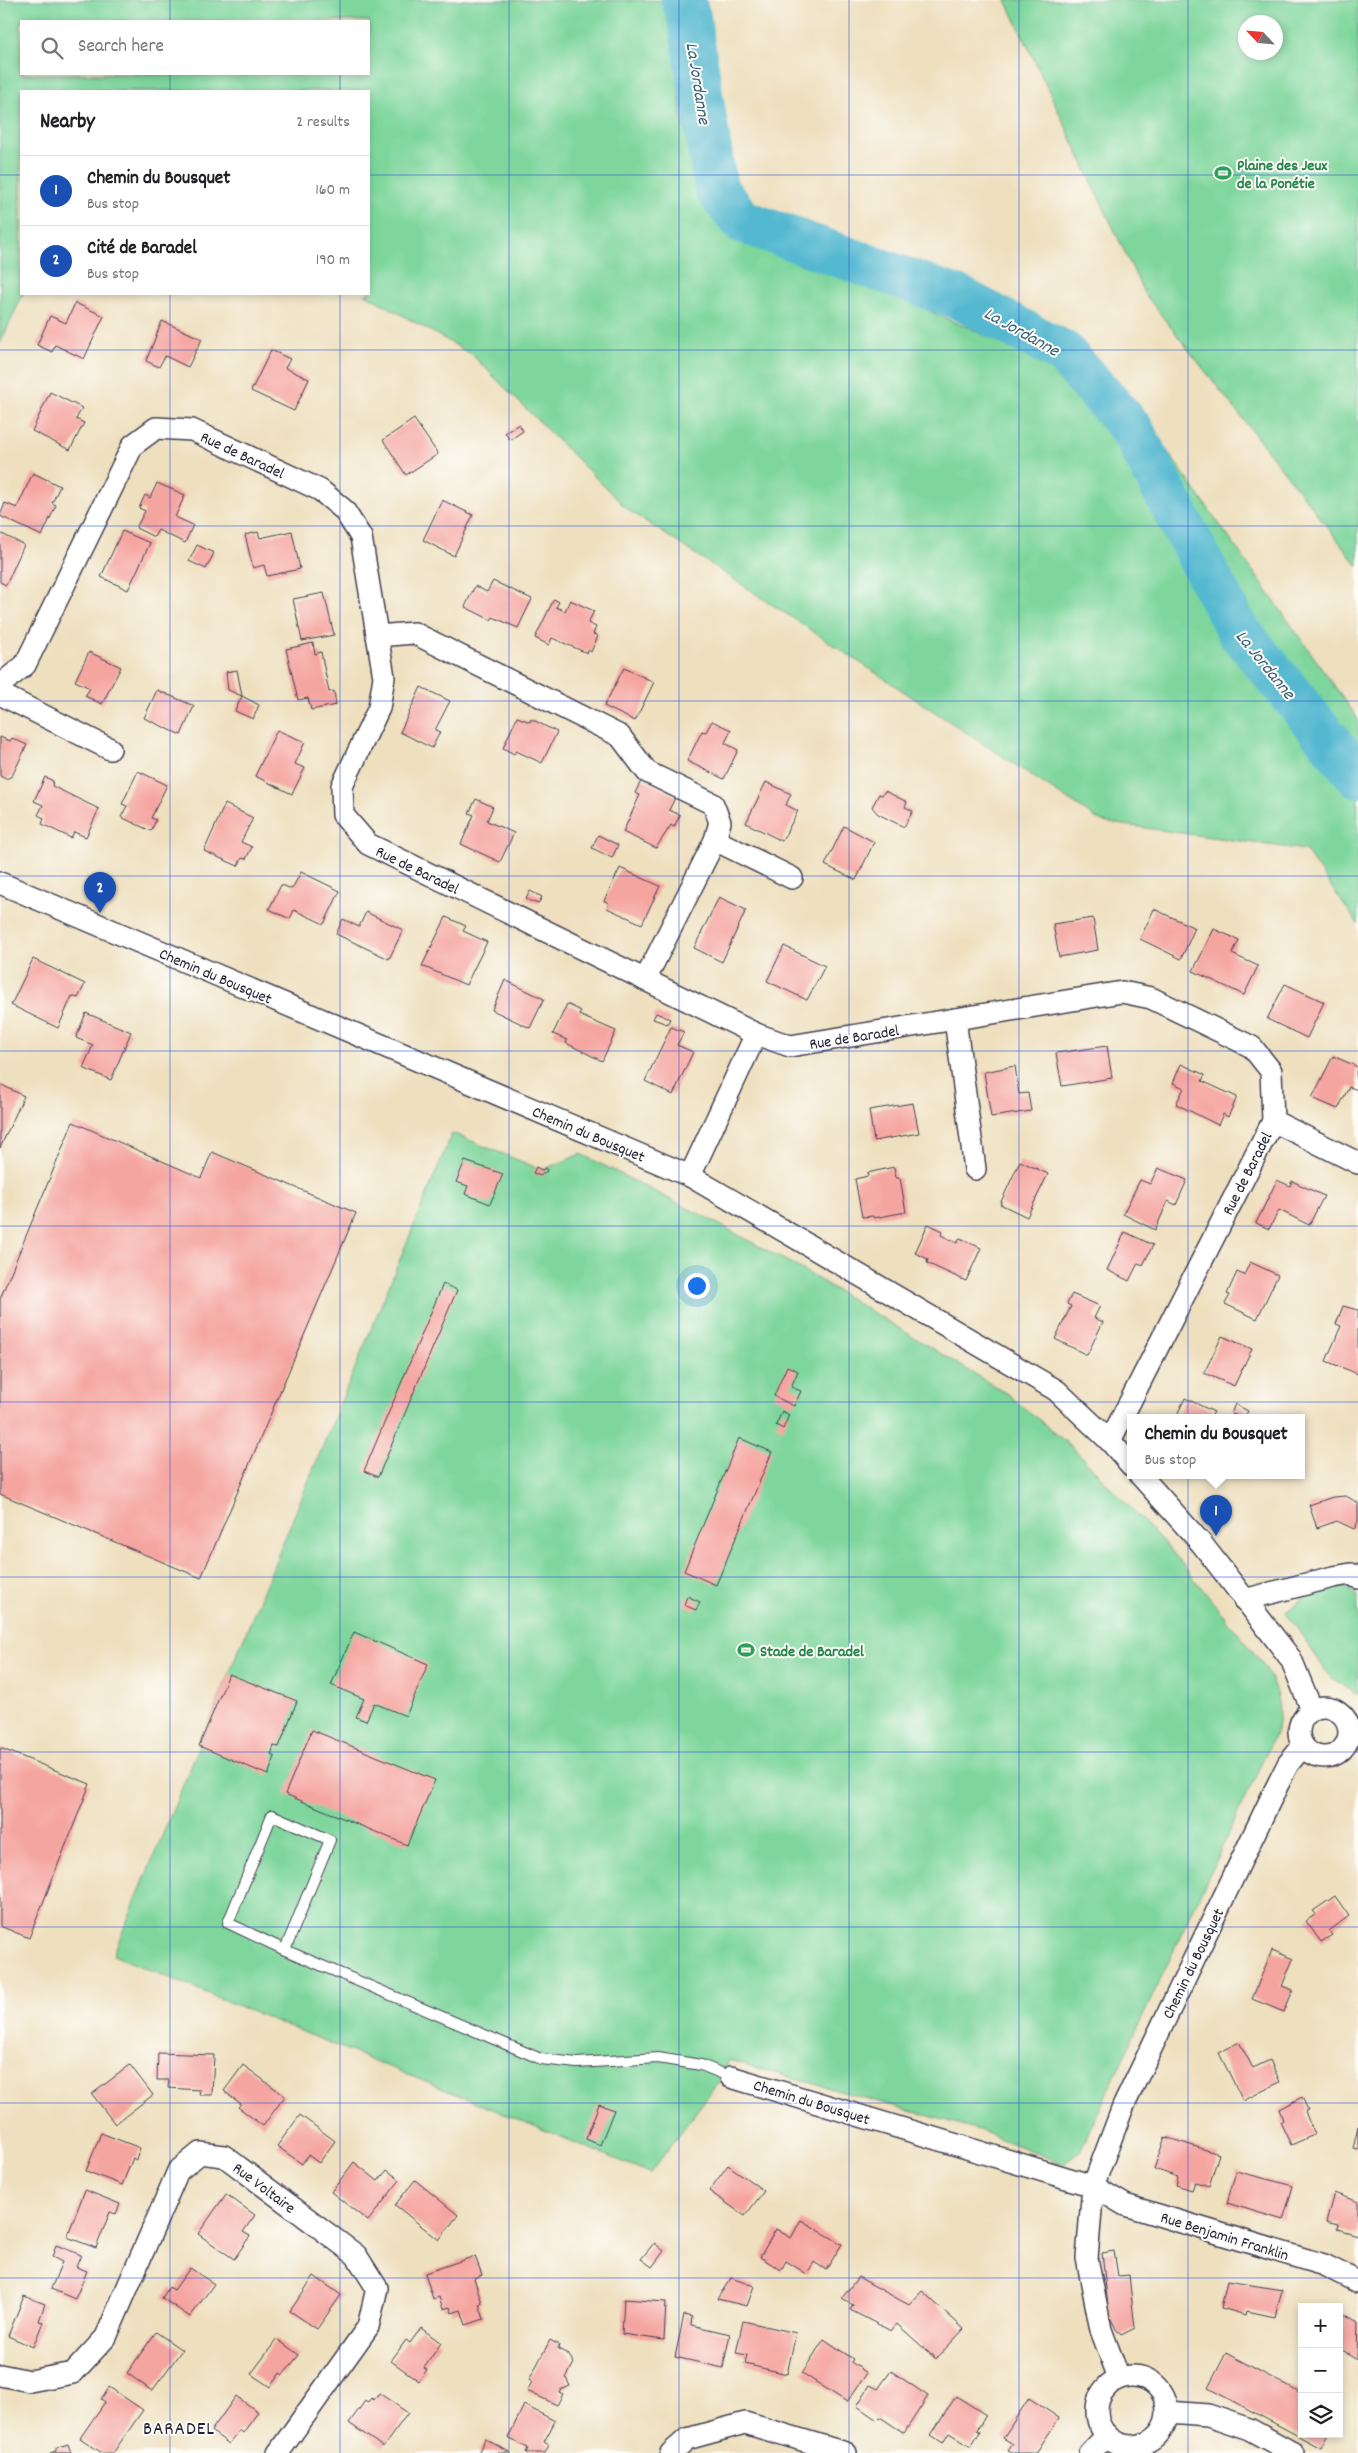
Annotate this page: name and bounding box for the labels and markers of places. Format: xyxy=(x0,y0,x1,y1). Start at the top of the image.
place label: Plaine des Jeux de la Ponétie xyxy=(1237,155,1327,196)
sports icon: Plaine des Jeux de la Ponétie xyxy=(1213,163,1233,183)
pin: 2 xyxy=(84,872,116,913)
pin: 1 xyxy=(1200,1495,1232,1536)
sports icon: Stade de Baradel xyxy=(736,1640,756,1660)
place label: Stade de Baradel xyxy=(760,1641,864,1664)

